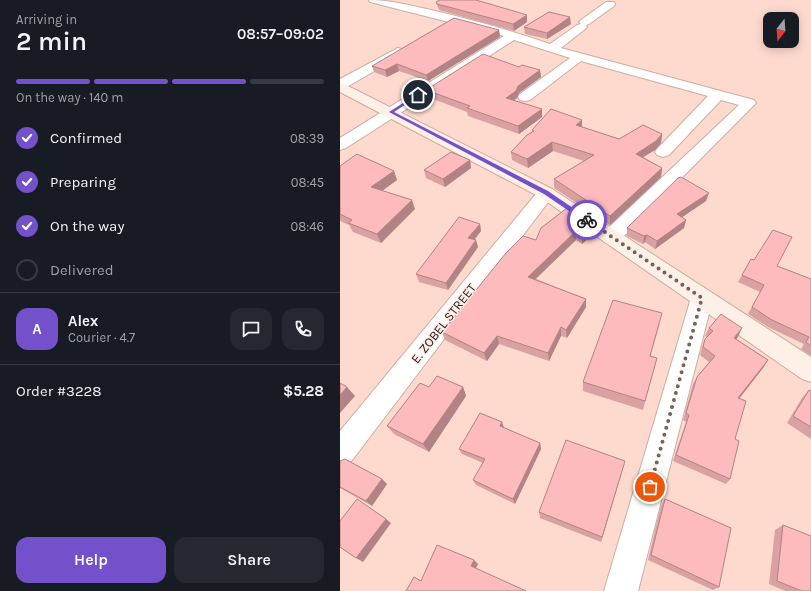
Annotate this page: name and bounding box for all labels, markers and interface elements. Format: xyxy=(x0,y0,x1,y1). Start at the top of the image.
text: Arriving in xyxy=(16,12,77,27)
north arrow xyxy=(763,12,799,48)
map controls xyxy=(763,12,799,48)
text: 08:57–09:02 xyxy=(237,25,324,43)
text: 2 min xyxy=(16,26,87,57)
pin xyxy=(401,78,435,112)
icon: home xyxy=(407,84,429,106)
text: On the way · 140 m xyxy=(16,90,123,105)
icon: check xyxy=(16,127,38,149)
text: Confirmed xyxy=(50,129,122,147)
text: 08:39 xyxy=(290,131,324,146)
icon: check xyxy=(16,171,38,193)
text: Preparing xyxy=(50,173,116,191)
text: 08:45 xyxy=(291,175,324,190)
courier xyxy=(567,200,607,240)
icon: bike xyxy=(576,209,598,231)
icon: check xyxy=(16,215,38,237)
text: On the way xyxy=(50,217,124,235)
text: 08:46 xyxy=(291,219,324,234)
text: Delivered xyxy=(50,261,114,279)
street label: E. ZOBEL STREET xyxy=(408,280,479,366)
button: chat xyxy=(230,308,272,350)
button: phone xyxy=(282,308,324,350)
text: Alex xyxy=(68,312,98,330)
text: A xyxy=(32,320,42,338)
text: Courier · 4.7 xyxy=(68,330,135,345)
text: Order #3228 xyxy=(16,382,102,400)
text: $5.28 xyxy=(283,382,324,400)
pin xyxy=(633,470,667,504)
icon: bag xyxy=(639,476,661,498)
button: Help xyxy=(16,537,166,583)
button: Share xyxy=(174,537,324,583)

